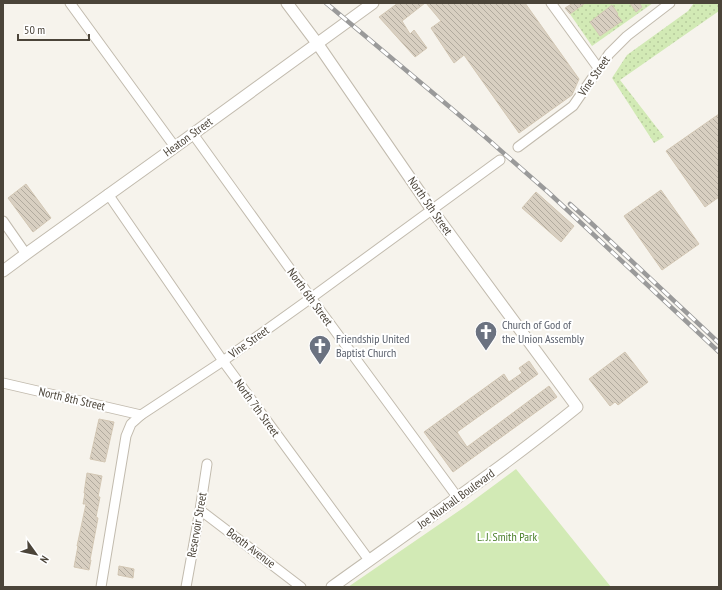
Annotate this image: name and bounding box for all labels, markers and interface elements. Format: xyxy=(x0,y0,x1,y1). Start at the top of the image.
scale bar xyxy=(18,16,89,42)
text: 50 m xyxy=(24,22,45,37)
street label: Vine Street xyxy=(574,52,613,100)
street label: Heaton Street xyxy=(160,113,216,159)
street label: North 5th Street xyxy=(405,174,456,238)
street label: North 6th Street xyxy=(284,265,337,329)
place label: Church of God of the Union Assembly xyxy=(502,317,584,346)
church icon: Church of God of the Union Assembly xyxy=(473,319,499,352)
street label: Vine Street xyxy=(225,322,272,361)
place label: Friendship United Baptist Church xyxy=(336,331,409,360)
church icon: Friendship United Baptist Church xyxy=(307,333,333,366)
street label: North 7th Street xyxy=(231,376,284,440)
street label: North 8th Street xyxy=(37,384,107,414)
street label: Joe Nuxhall Boulevard xyxy=(413,466,497,532)
street label: Reservoir Street xyxy=(183,491,210,559)
street label: Booth Avenue xyxy=(224,524,279,571)
park label: L. J. Smith Park xyxy=(477,529,537,544)
north arrow xyxy=(16,534,56,574)
text: N xyxy=(37,553,52,566)

